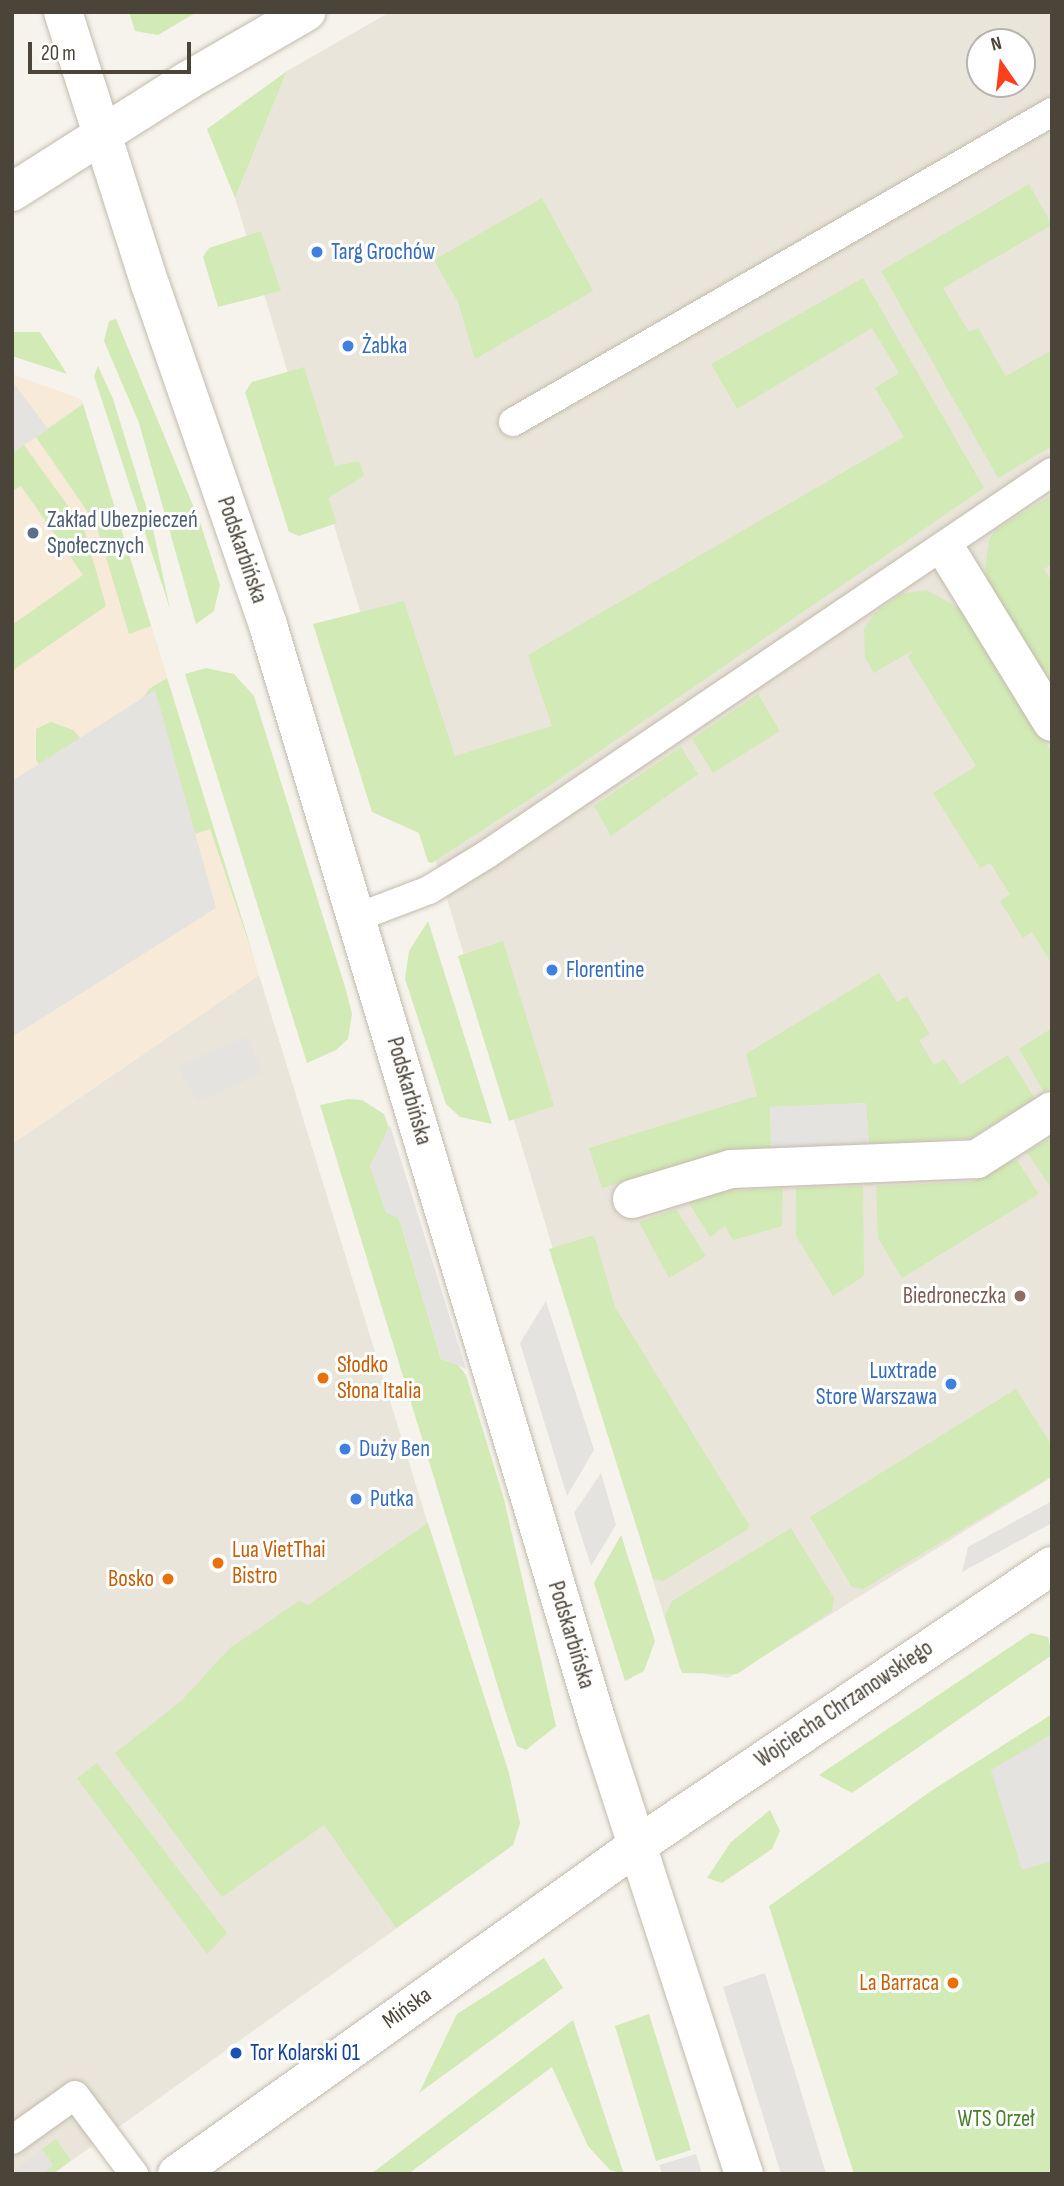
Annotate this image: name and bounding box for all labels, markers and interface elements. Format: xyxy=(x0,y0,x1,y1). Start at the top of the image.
scale bar xyxy=(32,28,194,72)
north arrow xyxy=(966,28,1036,98)
text: N xyxy=(989,32,1004,56)
text: 20 m xyxy=(41,41,76,66)
place label: Targ Grochów xyxy=(331,238,435,266)
marker: Targ Grochów xyxy=(309,244,325,260)
place label: Żabka xyxy=(362,332,407,360)
marker: Żabka xyxy=(340,338,356,354)
street label: Podskarbińska xyxy=(211,493,273,607)
place label: Zakład Ubezpieczeń Społecznych xyxy=(47,506,198,560)
marker: Zakład Ubezpieczeń Społecznych xyxy=(25,525,41,541)
place label: Florentine xyxy=(566,956,644,984)
marker: Florentine xyxy=(544,962,560,978)
street label: Podskarbińska xyxy=(380,1034,438,1148)
place label: Biedroneczka xyxy=(903,1282,1006,1310)
marker: Biedroneczka xyxy=(1012,1288,1028,1304)
place label: Słodko Słona Italia xyxy=(337,1351,421,1405)
place label: Luxtrade Store Warszawa xyxy=(816,1357,937,1411)
marker: Słodko Słona Italia xyxy=(315,1370,331,1386)
marker: Luxtrade Store Warszawa xyxy=(943,1376,959,1392)
place label: Duży Ben xyxy=(359,1435,430,1463)
marker: Duży Ben xyxy=(337,1441,353,1457)
place label: Putka xyxy=(370,1485,414,1513)
marker: Putka xyxy=(348,1491,364,1507)
place label: Lua VietThai Bistro xyxy=(232,1536,326,1590)
marker: Lua VietThai Bistro xyxy=(210,1555,226,1571)
place label: Bosko xyxy=(108,1565,154,1593)
marker: Bosko xyxy=(160,1571,176,1587)
street label: Podskarbińska xyxy=(542,1578,600,1692)
street label: Wojciecha Chrzanowskiego xyxy=(750,1634,938,1774)
place label: La Barraca xyxy=(859,1969,939,1997)
marker: La Barraca xyxy=(945,1975,961,1991)
street label: Mińska xyxy=(377,1981,437,2035)
place label: Tor Kolarski 01 xyxy=(250,2039,360,2067)
marker: Tor Kolarski 01 xyxy=(228,2045,244,2061)
park label: WTS Orzeł xyxy=(957,2105,1035,2133)

